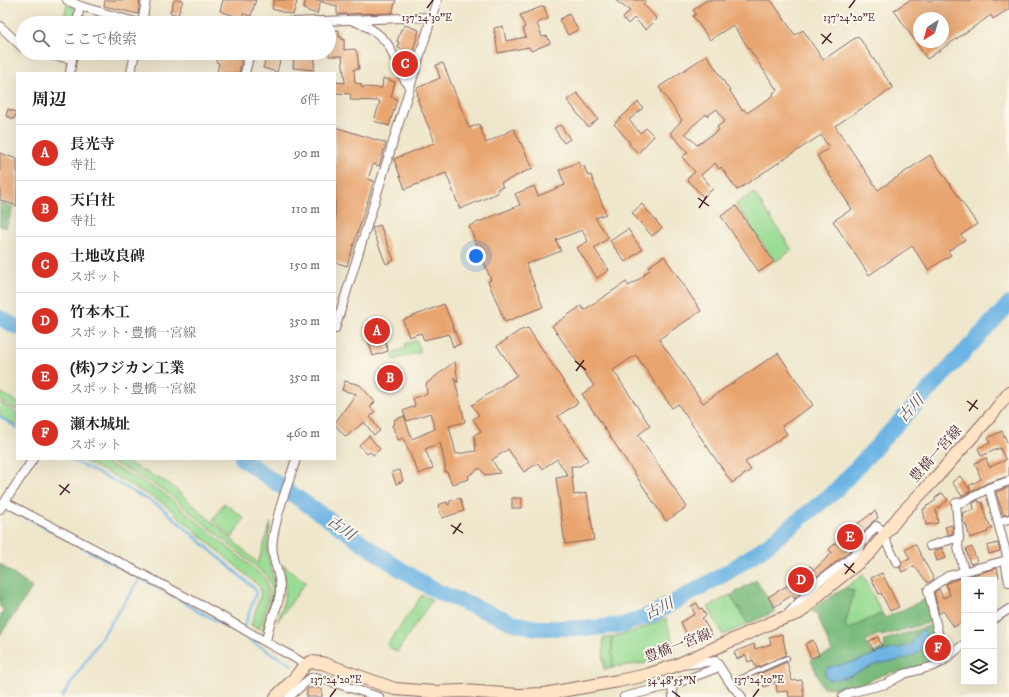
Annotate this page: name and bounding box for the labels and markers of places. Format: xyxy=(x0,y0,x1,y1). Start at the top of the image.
pin: C xyxy=(392,49,418,79)
pin: A xyxy=(364,316,390,346)
pin: B xyxy=(377,363,403,393)
pin: E xyxy=(837,522,863,552)
pin: D xyxy=(788,565,814,595)
pin: F xyxy=(925,633,951,663)

